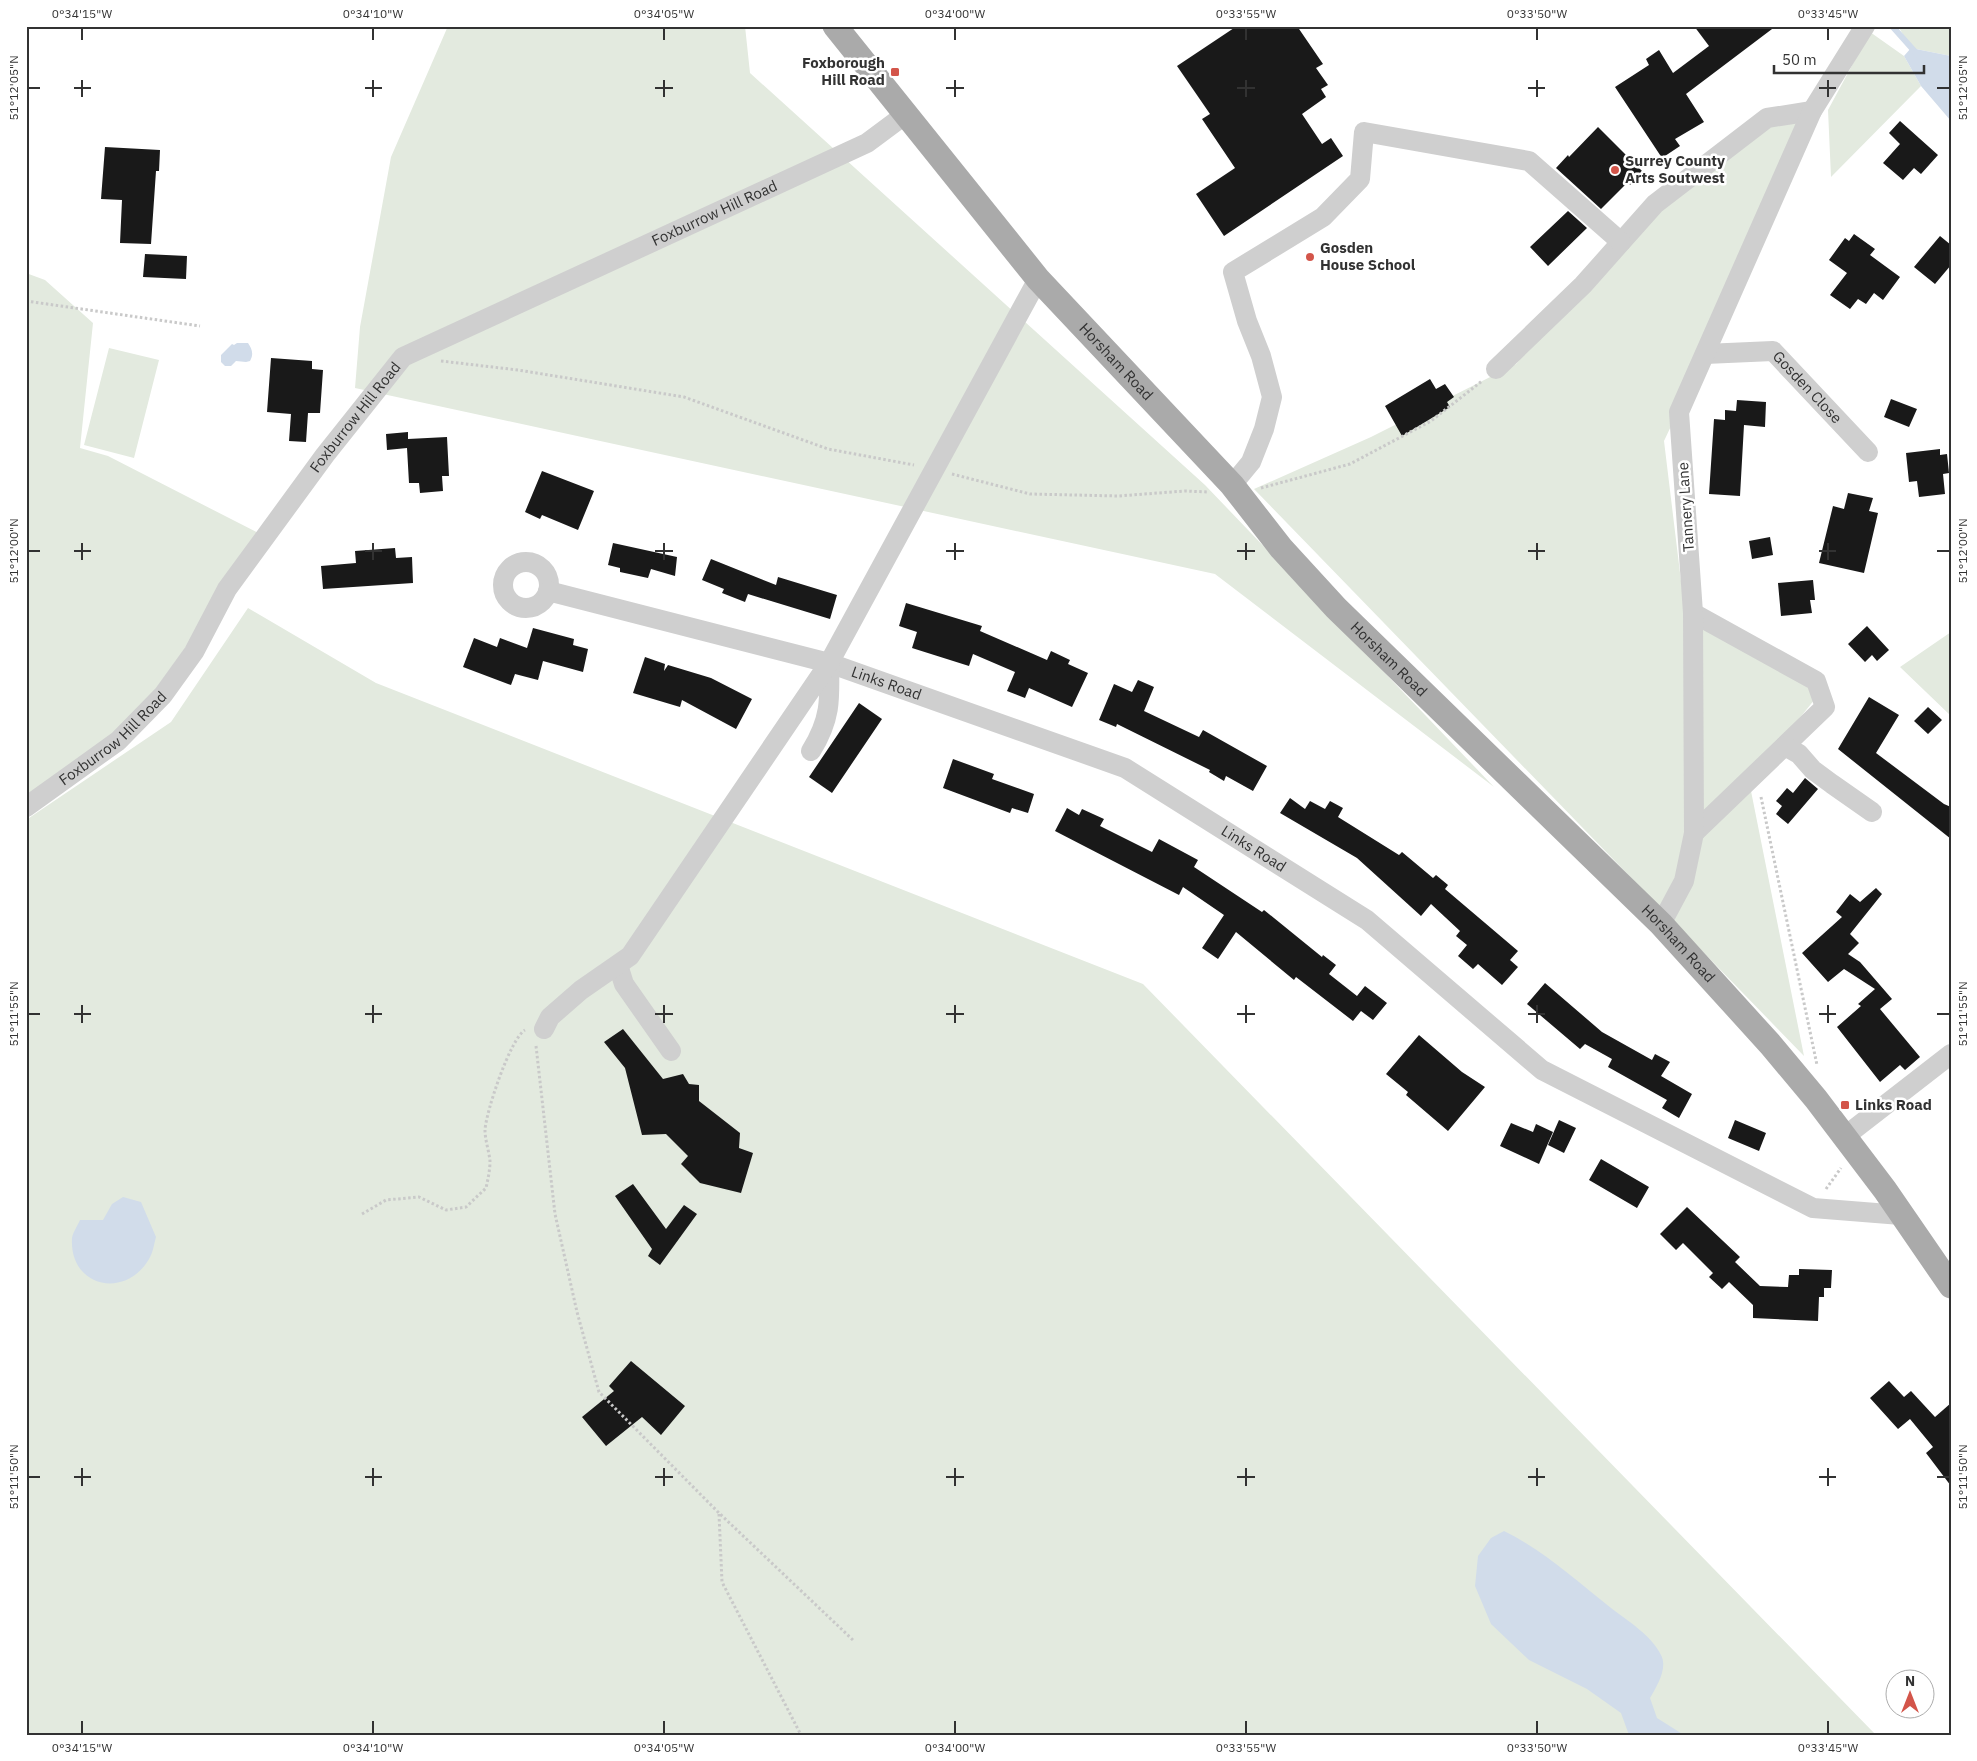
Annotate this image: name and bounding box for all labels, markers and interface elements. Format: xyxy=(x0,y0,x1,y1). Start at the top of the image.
text: 0°34'15"W xyxy=(52,6,113,21)
text: 0°34'10"W xyxy=(343,6,404,21)
text: 0°34'05"W xyxy=(634,6,695,21)
text: 0°34'00"W xyxy=(925,6,986,21)
text: 0°33'55"W xyxy=(1216,6,1277,21)
text: 0°33'50"W xyxy=(1507,6,1568,21)
text: 0°33'45"W xyxy=(1798,6,1859,21)
scale bar xyxy=(1774,42,1924,74)
text: 50 m xyxy=(1782,50,1817,69)
place label: Foxborough Hill Road xyxy=(802,53,885,89)
text: 51°12'05"N xyxy=(6,55,21,121)
text: 51°12'05"N xyxy=(1955,55,1970,121)
marker: Foxborough Hill Road xyxy=(889,66,901,78)
place label: Surrey County Arts Soutwest xyxy=(1625,151,1725,187)
marker: Surrey County Arts Soutwest xyxy=(1609,164,1621,176)
street label: Foxburrow Hill Road xyxy=(649,176,780,250)
place label: Gosden House School xyxy=(1320,238,1416,274)
marker: Gosden House School xyxy=(1304,251,1316,263)
street label: Horsham Road xyxy=(1075,319,1157,404)
street label: Gosden Close xyxy=(1769,347,1846,427)
street label: Foxburrow Hill Road xyxy=(305,358,404,476)
street label: Tannery Lane xyxy=(1673,462,1698,552)
text: 51°12'00"N xyxy=(6,518,21,584)
text: 51°12'00"N xyxy=(1955,518,1970,584)
street label: Horsham Road xyxy=(1347,617,1431,700)
street label: Links Road xyxy=(849,662,924,704)
street label: Foxburrow Hill Road xyxy=(55,687,170,789)
street label: Links Road xyxy=(1218,821,1290,876)
street label: Horsham Road xyxy=(1638,900,1719,986)
text: 51°11'55"N xyxy=(6,981,21,1047)
text: 51°11'55"N xyxy=(1955,981,1970,1047)
place label: Links Road xyxy=(1855,1095,1932,1114)
marker: Links Road xyxy=(1839,1099,1851,1111)
text: 51°11'50"N xyxy=(6,1444,21,1510)
text: 51°11'50"N xyxy=(1955,1444,1970,1510)
north arrow xyxy=(1884,1668,1934,1718)
text: N xyxy=(1905,1672,1915,1690)
text: 0°34'15"W xyxy=(52,1740,113,1755)
text: 0°34'10"W xyxy=(343,1740,404,1755)
text: 0°34'05"W xyxy=(634,1740,695,1755)
text: 0°34'00"W xyxy=(925,1740,986,1755)
text: 0°33'55"W xyxy=(1216,1740,1277,1755)
text: 0°33'50"W xyxy=(1507,1740,1568,1755)
text: 0°33'45"W xyxy=(1798,1740,1859,1755)

